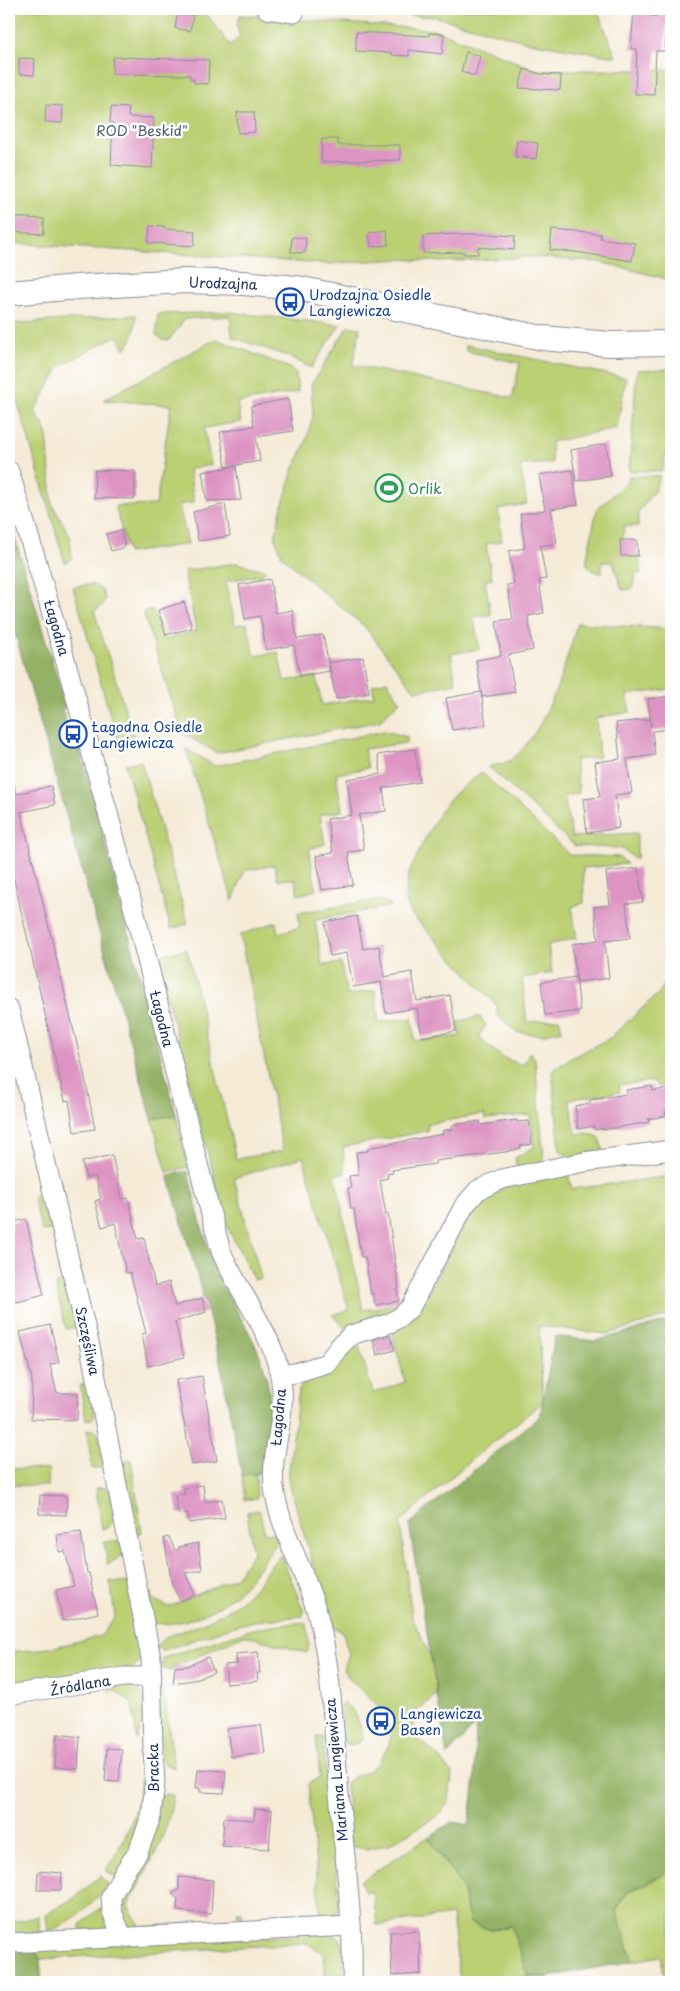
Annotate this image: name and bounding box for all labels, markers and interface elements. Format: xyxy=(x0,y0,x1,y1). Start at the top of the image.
park label: ROD "Beskid" xyxy=(96,120,188,141)
street label: Urodzajna xyxy=(188,271,258,295)
place label: Urodzajna Osiedle Langiewicza xyxy=(309,284,432,321)
bus stop icon: Urodzajna Osiedle Langiewicza xyxy=(275,287,305,317)
sports icon: Orlik xyxy=(374,473,404,503)
place label: Orlik xyxy=(408,478,442,499)
street label: Łagodna xyxy=(39,597,75,659)
place label: Łagodna Osiedle Langiewicza xyxy=(91,716,203,753)
bus stop icon: Łagodna Osiedle Langiewicza xyxy=(58,719,88,749)
street label: Łagodna xyxy=(145,988,179,1049)
street label: Szczęśliwa xyxy=(70,1305,106,1377)
street label: Łagodna xyxy=(265,1387,291,1447)
street label: Źródlana xyxy=(48,1669,112,1701)
street label: Mariana Langiewicza xyxy=(319,1697,353,1842)
place label: Langiewicza Basen xyxy=(400,1703,482,1740)
bus stop icon: Langiewicza Basen xyxy=(366,1706,396,1736)
street label: Bracka xyxy=(142,1743,164,1793)

